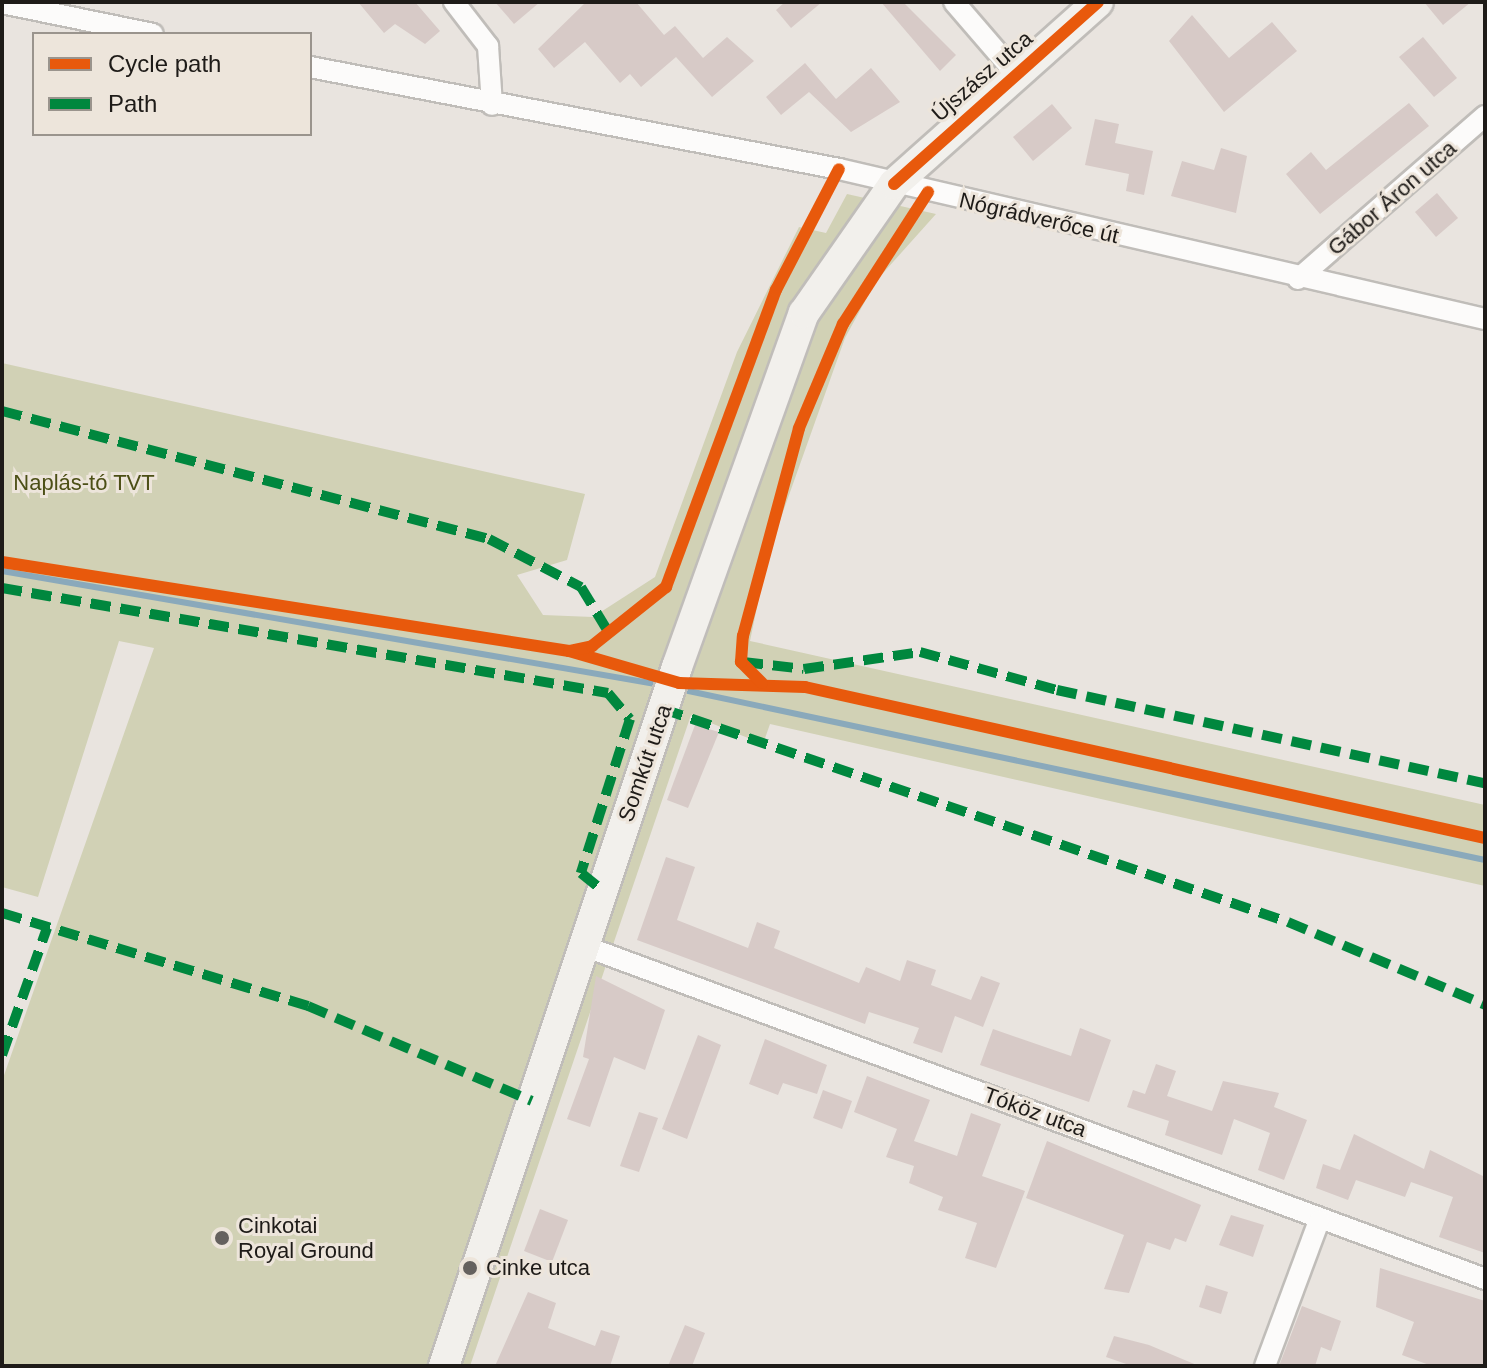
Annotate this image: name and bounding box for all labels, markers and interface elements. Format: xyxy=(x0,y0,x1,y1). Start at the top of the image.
street label: Újszász utca xyxy=(926,25,1038,127)
legend xyxy=(32,32,312,136)
text: Cycle path xyxy=(108,50,221,77)
text: Path xyxy=(108,90,157,117)
street label: Gábor Áron utca xyxy=(1322,135,1462,261)
street label: Nógrádverőce út xyxy=(957,187,1121,249)
park label: Naplás-tó TVT xyxy=(13,470,155,496)
street label: Somkút utca xyxy=(613,701,677,825)
street label: Tóköz utca xyxy=(980,1081,1090,1143)
place label: Cinkotai Royal Ground xyxy=(238,1212,374,1264)
marker: Cinkotai Royal Ground xyxy=(213,1229,231,1247)
place label: Cinke utca xyxy=(486,1255,590,1281)
marker: Cinke utca xyxy=(461,1259,479,1277)

